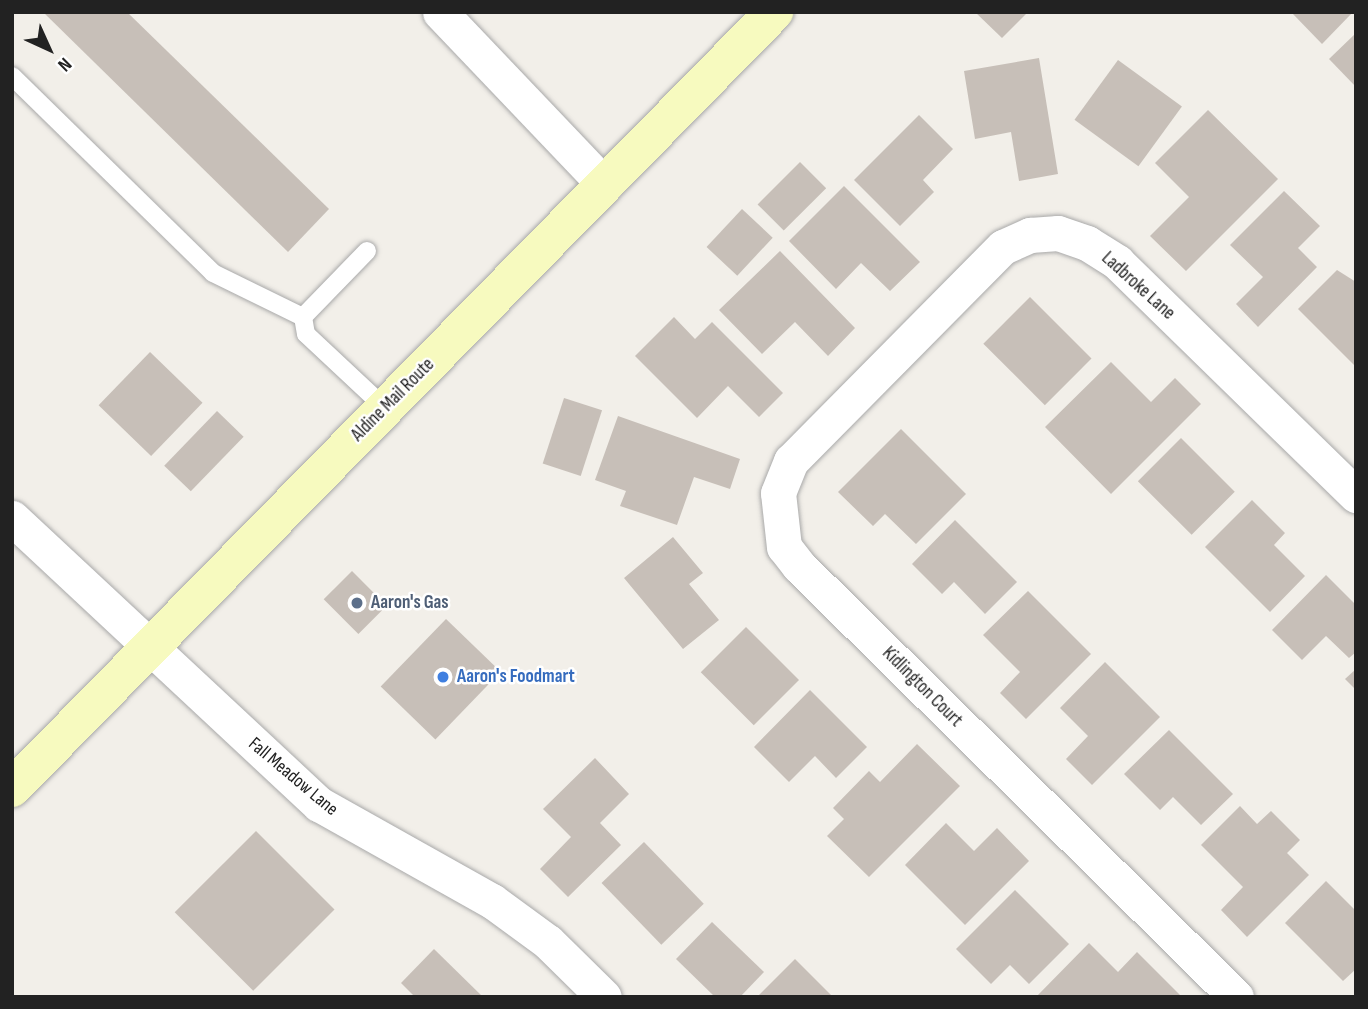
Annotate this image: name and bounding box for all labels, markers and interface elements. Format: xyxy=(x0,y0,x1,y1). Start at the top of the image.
north arrow xyxy=(14,14,84,84)
text: N xyxy=(52,52,76,76)
street label: Ladbroke Lane xyxy=(1097,247,1179,325)
street label: Aldine Mail Route xyxy=(347,354,439,446)
place label: Aaron's Gas xyxy=(371,592,449,614)
marker: Aaron's Gas xyxy=(349,595,365,611)
street label: Kidlington Court xyxy=(877,642,967,732)
place label: Aaron's Foodmart xyxy=(457,666,575,688)
marker: Aaron's Foodmart xyxy=(435,669,451,685)
street label: Fall Meadow Lane xyxy=(244,733,342,821)

